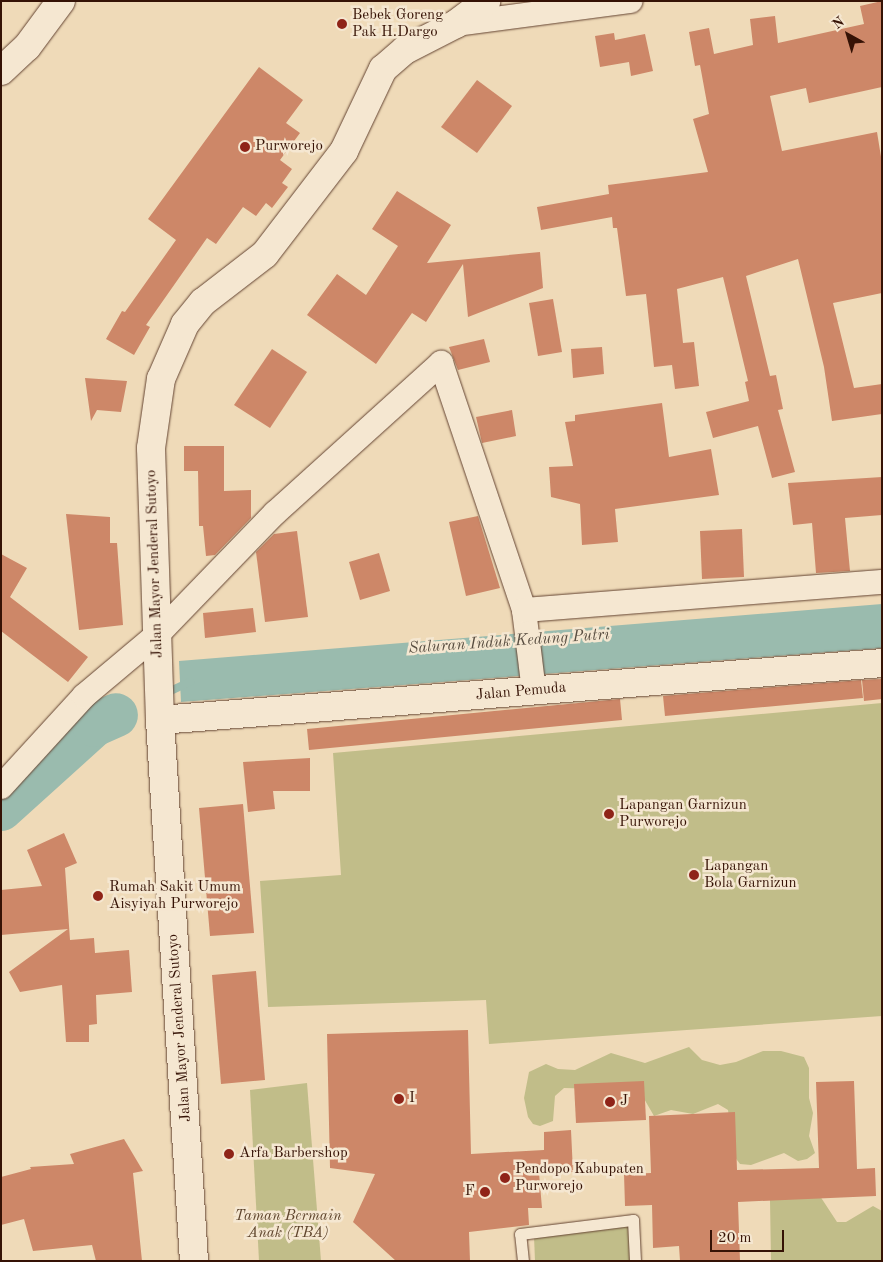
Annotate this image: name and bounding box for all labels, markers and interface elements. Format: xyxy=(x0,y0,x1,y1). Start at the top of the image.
place label: Bebek Goreng Pak H.Dargo xyxy=(352,6,443,41)
north arrow xyxy=(823,10,873,60)
text: N xyxy=(830,15,847,32)
marker: Bebek Goreng Pak H.Dargo xyxy=(336,18,348,30)
place label: Purworejo xyxy=(255,138,323,156)
marker: Purworejo xyxy=(239,141,251,153)
street label: Jalan Mayor Jenderal Sutoyo xyxy=(143,470,167,658)
water label: Saluran Induk Kedung Putri xyxy=(408,625,610,659)
street label: Jalan Pemuda xyxy=(475,679,567,705)
place label: Lapangan Garnizun Purworejo xyxy=(619,796,747,831)
marker: Lapangan Garnizun Purworejo xyxy=(603,808,615,820)
place label: Lapangan Bola Garnizun xyxy=(704,857,797,892)
marker: Lapangan Bola Garnizun xyxy=(688,869,700,881)
place label: Rumah Sakit Umum Aisyiyah Purworejo xyxy=(109,878,241,913)
marker: Rumah Sakit Umum Aisyiyah Purworejo xyxy=(91,889,105,903)
street label: Jalan Mayor Jenderal Sutoyo xyxy=(164,933,196,1123)
place label: I xyxy=(409,1090,415,1108)
marker: I xyxy=(393,1093,405,1105)
place label: J xyxy=(620,1093,628,1111)
marker: J xyxy=(604,1096,616,1108)
place label: Arfa Barbershop xyxy=(239,1145,348,1163)
marker: Arfa Barbershop xyxy=(223,1148,235,1160)
place label: Pendopo Kabupaten Purworejo xyxy=(515,1160,644,1195)
marker: Pendopo Kabupaten Purworejo xyxy=(499,1172,511,1184)
place label: F xyxy=(465,1183,475,1201)
marker: F xyxy=(479,1186,491,1198)
park label: Taman Bermain Anak (TBA) xyxy=(234,1207,342,1242)
scale bar xyxy=(713,1220,787,1252)
text: 20 m xyxy=(718,1231,752,1246)

